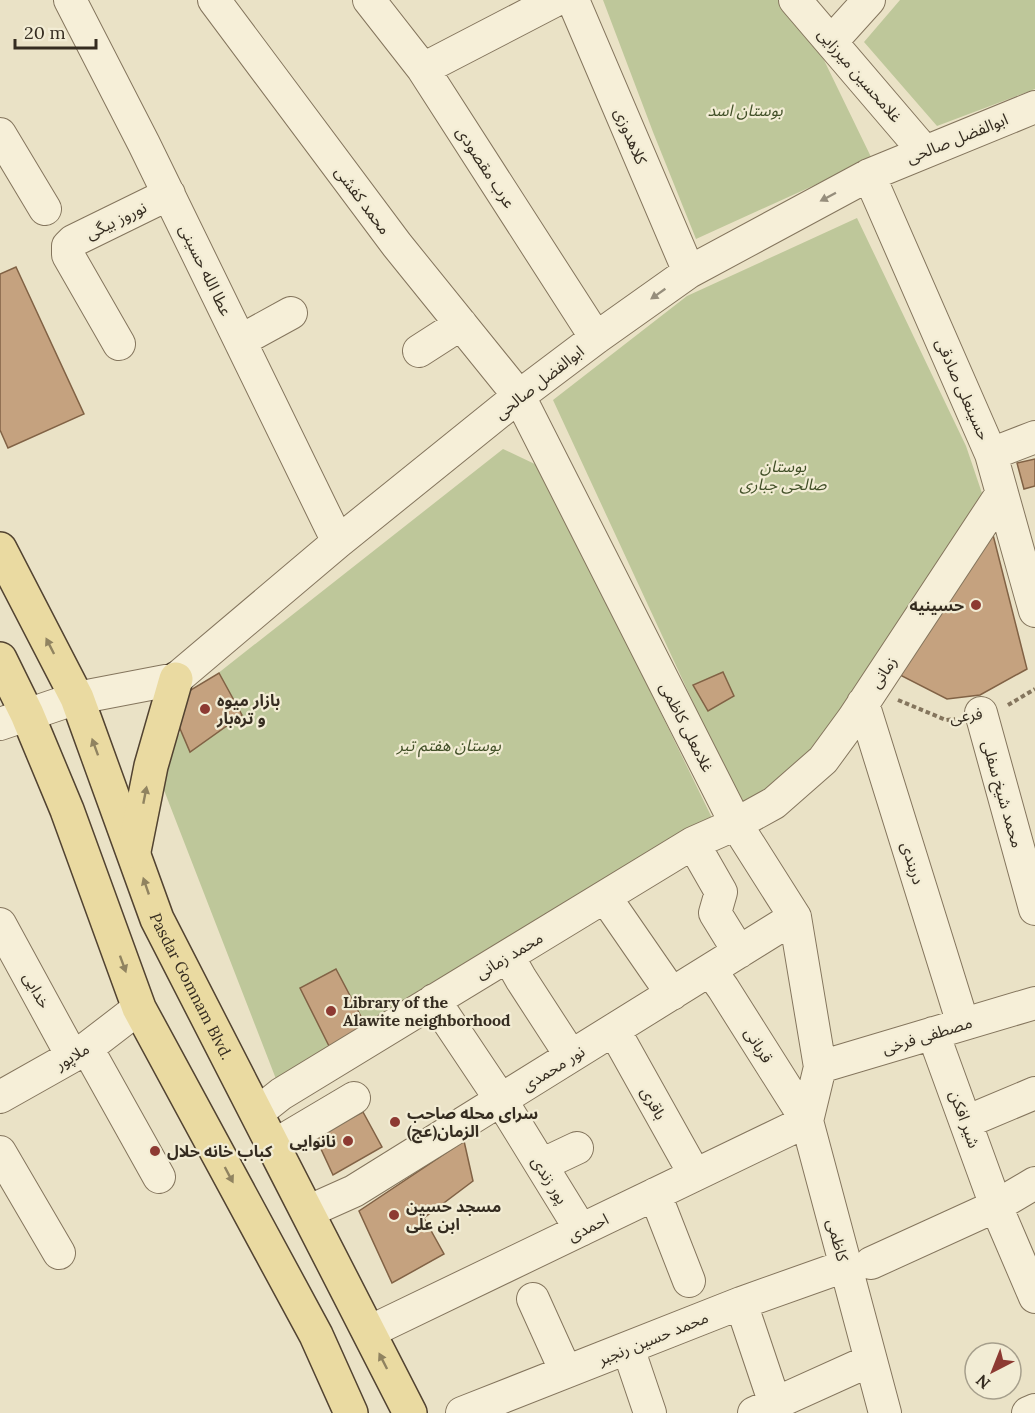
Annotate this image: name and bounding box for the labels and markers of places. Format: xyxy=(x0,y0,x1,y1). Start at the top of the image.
place label: حسینیه xyxy=(910,595,964,615)
marker: حسینیه xyxy=(969,598,983,612)
place label: بازار میوه و تره‌بار xyxy=(216,690,280,728)
marker: بازار میوه و تره‌بار xyxy=(198,702,212,716)
place label: Library of the Alawite neighborhood xyxy=(343,992,511,1030)
marker: Library of the Alawite neighborhood xyxy=(324,1004,338,1018)
place label: سرای محله صاحب الزمان(عج) xyxy=(407,1103,538,1144)
marker: سرای محله صاحب الزمان(عج) xyxy=(388,1115,402,1129)
place label: نانوایی xyxy=(289,1131,336,1151)
marker: نانوایی xyxy=(341,1134,355,1148)
place label: کباب خانه حلال xyxy=(167,1141,273,1161)
marker: کباب خانه حلال xyxy=(148,1144,162,1158)
place label: مسجد حسین ابن علی xyxy=(406,1196,501,1234)
marker: مسجد حسین ابن علی xyxy=(387,1208,401,1222)

